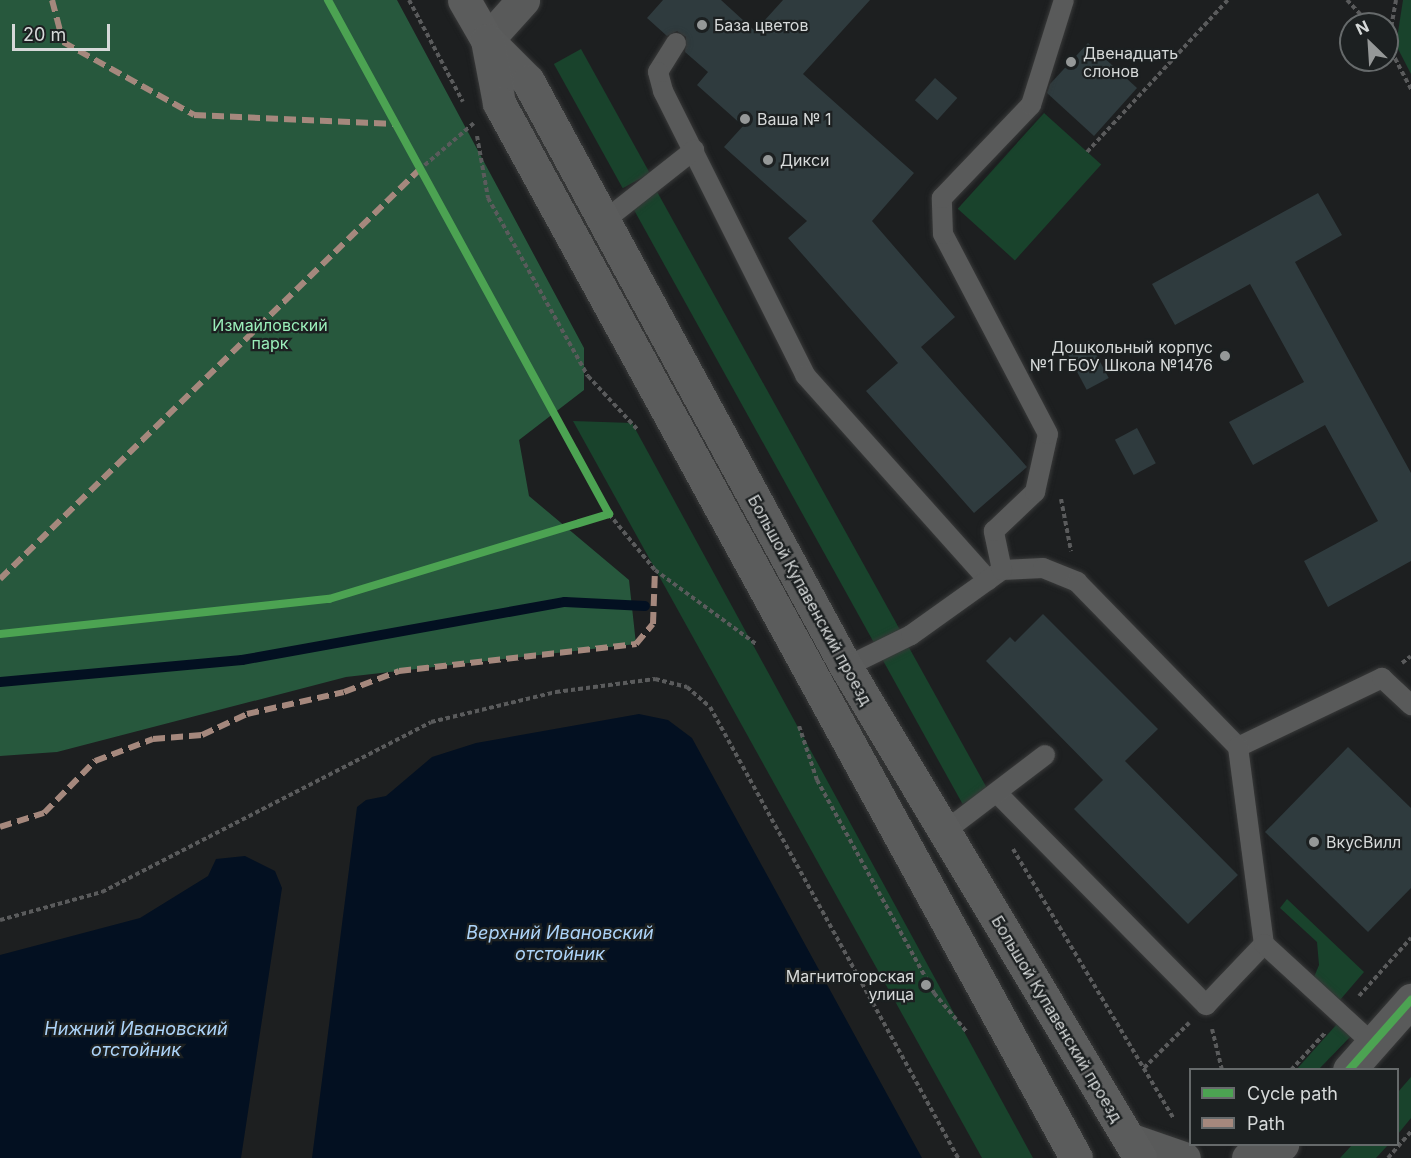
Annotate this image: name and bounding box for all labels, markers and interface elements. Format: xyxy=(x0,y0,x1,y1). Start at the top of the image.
scale bar xyxy=(15,12,112,50)
north arrow xyxy=(1339,12,1399,72)
place label: База цветов xyxy=(714,15,808,35)
text: N xyxy=(1352,16,1372,39)
marker: База цветов xyxy=(695,18,709,32)
text: 20 m xyxy=(23,24,66,45)
place label: Двенадцать слонов xyxy=(1083,43,1178,81)
marker: Двенадцать слонов xyxy=(1064,55,1078,69)
place label: Ваша № 1 xyxy=(757,109,832,129)
marker: Ваша № 1 xyxy=(738,112,752,126)
place label: Дикси xyxy=(780,150,829,170)
marker: Дикси xyxy=(761,153,775,167)
park label: Измайловский парк xyxy=(212,315,328,353)
place label: Дошкольный корпус №1 ГБОУ Школа №1476 xyxy=(1030,337,1213,375)
marker: Дошкольный корпус №1 ГБОУ Школа №1476 xyxy=(1218,349,1232,363)
street label: Большой Купавенский проезд xyxy=(744,492,876,708)
place label: ВкусВилл xyxy=(1326,832,1401,852)
marker: ВкусВилл xyxy=(1307,835,1321,849)
street label: Большой Купавенский проезд xyxy=(988,912,1126,1126)
water label: Верхний Ивановский отстойник xyxy=(466,923,654,966)
place label: Магнитогорская улица xyxy=(786,966,914,1004)
marker: Магнитогорская улица xyxy=(919,978,933,992)
water label: Нижний Ивановский отстойник xyxy=(44,1019,228,1062)
legend xyxy=(1189,1068,1399,1146)
text: Cycle path xyxy=(1247,1083,1338,1104)
text: Path xyxy=(1247,1113,1285,1134)

